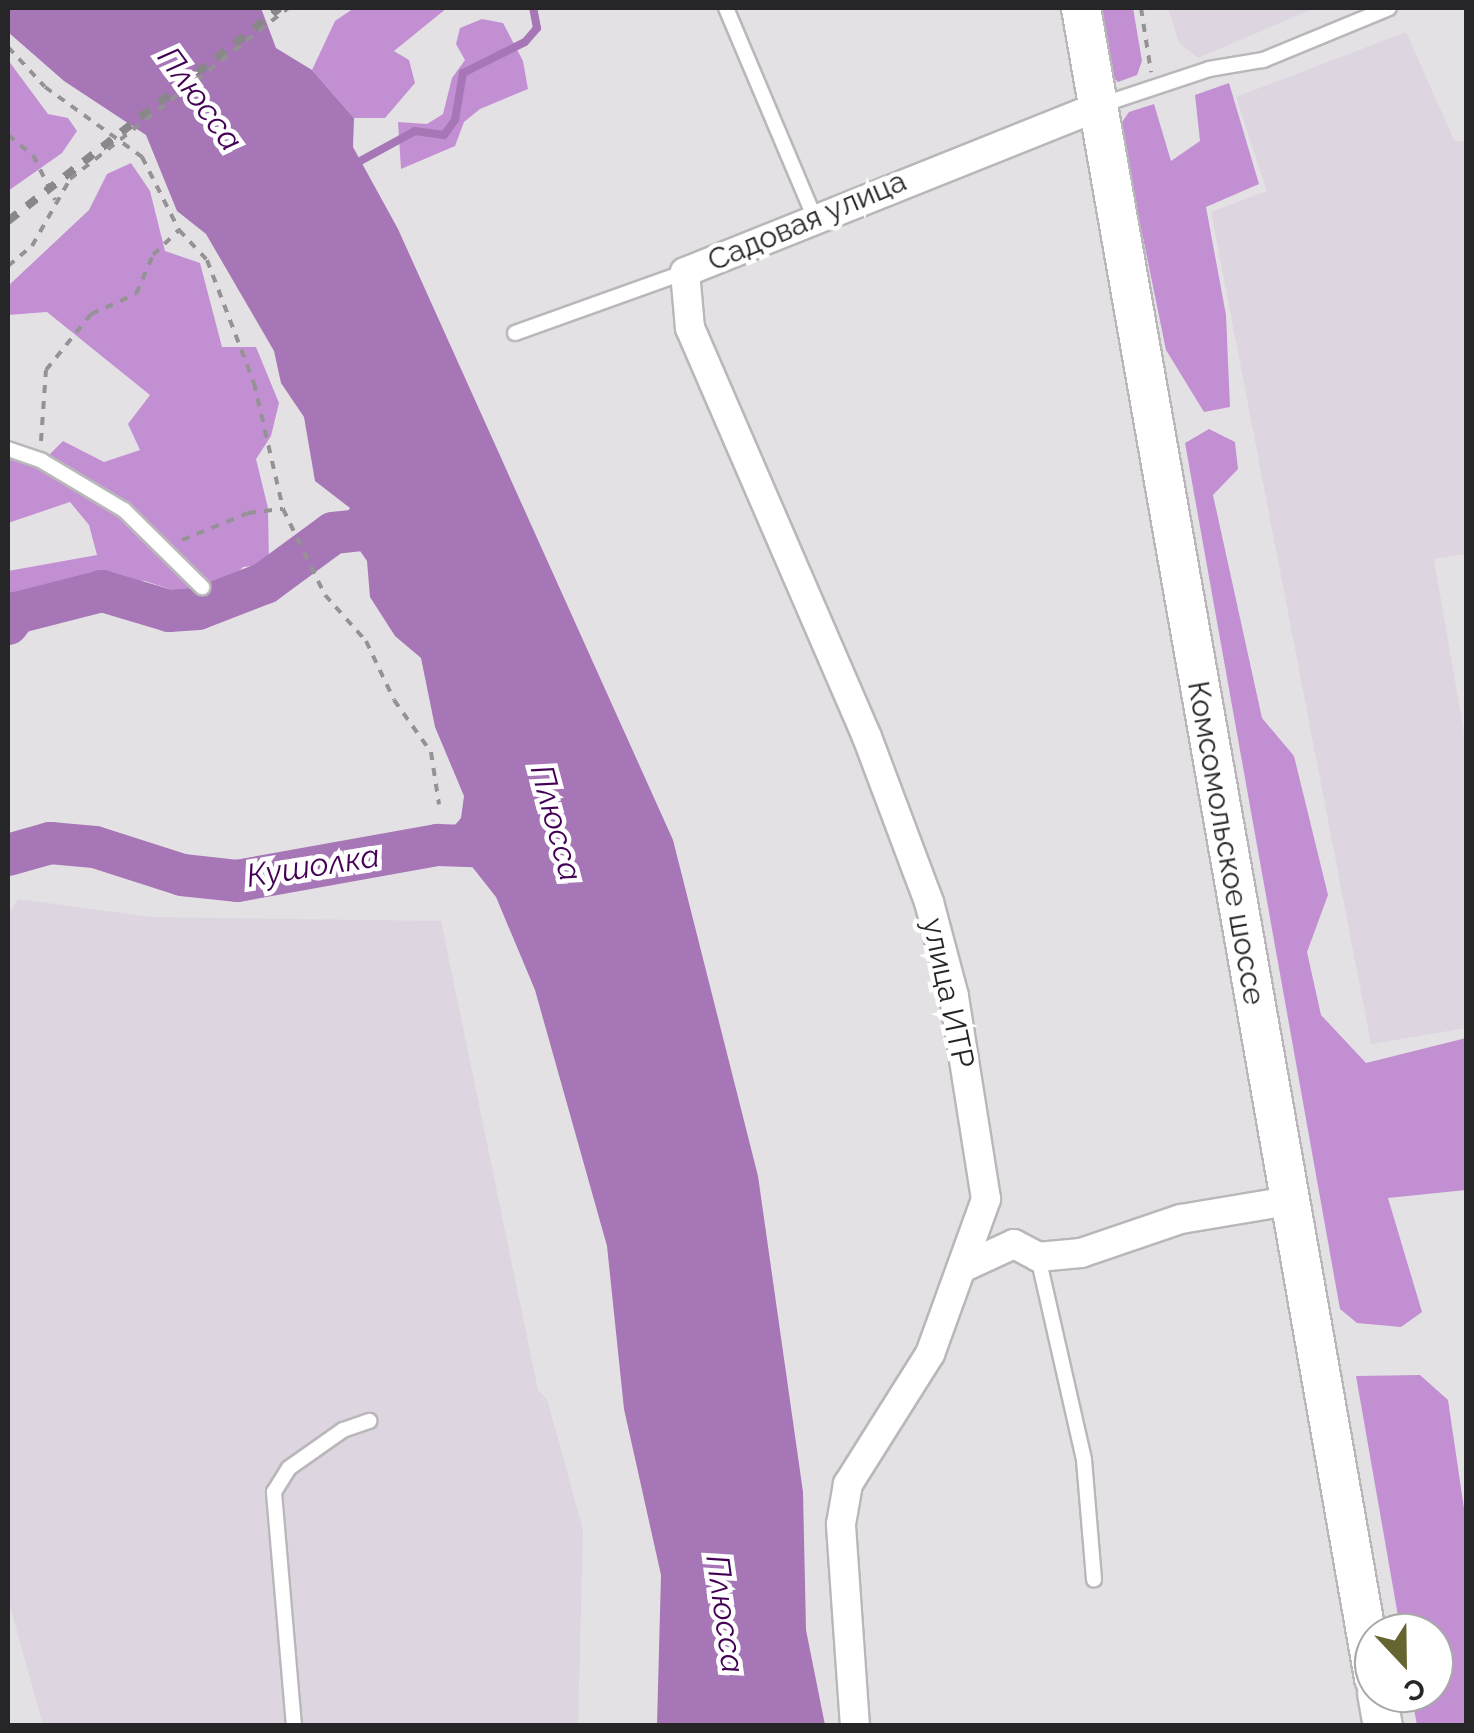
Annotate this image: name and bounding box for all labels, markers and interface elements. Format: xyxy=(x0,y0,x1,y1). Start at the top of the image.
water label: Плюсса xyxy=(150,40,250,158)
street label: Садовая улица xyxy=(702,163,912,279)
street label: Комсомольское шоссе xyxy=(1180,678,1272,1008)
water label: Плюсса xyxy=(522,761,590,885)
water label: Кушолка xyxy=(244,837,382,895)
street label: улица ИТР xyxy=(915,915,981,1071)
water label: Плюсса xyxy=(698,1553,752,1675)
north arrow xyxy=(1354,1613,1454,1713)
text: С xyxy=(1400,1671,1430,1708)

